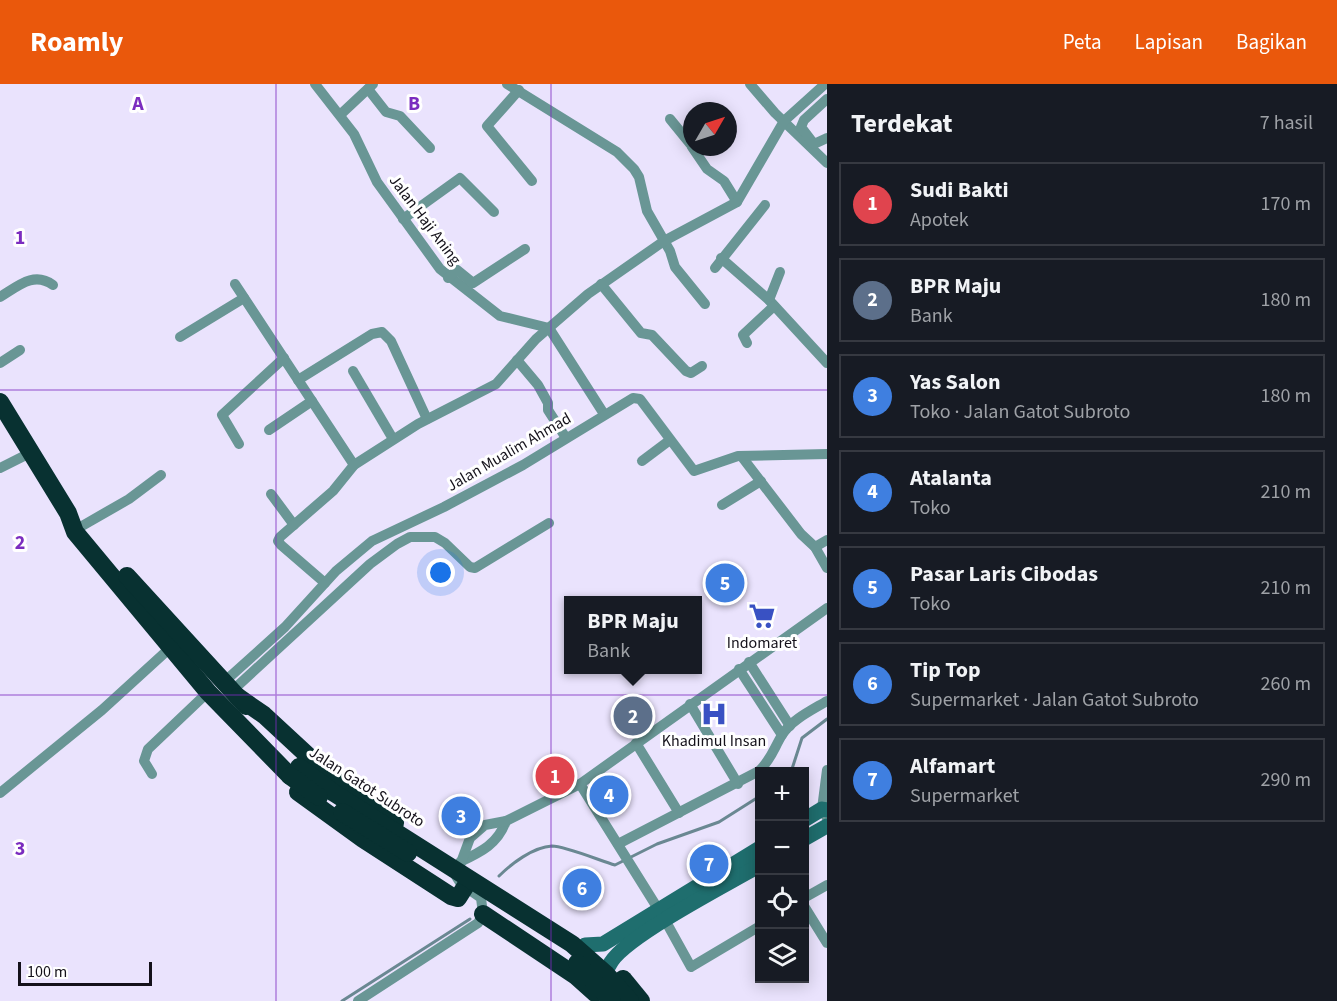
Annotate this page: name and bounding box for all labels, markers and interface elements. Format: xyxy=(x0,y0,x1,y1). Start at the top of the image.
text: Roamly xyxy=(30,22,123,62)
text: Peta xyxy=(1063,27,1102,57)
text: Lapisan xyxy=(1135,27,1203,57)
text: Bagikan xyxy=(1236,27,1307,57)
text: A xyxy=(131,90,144,118)
text: B xyxy=(408,90,420,118)
north arrow xyxy=(683,102,737,156)
text: Terdekat xyxy=(851,105,953,142)
text: 7 hasil xyxy=(1260,109,1313,137)
street label: Jalan Haji Aning xyxy=(384,170,466,270)
text: Sudi Bakti xyxy=(910,174,1009,206)
text: 1 xyxy=(867,190,878,218)
text: 170 m xyxy=(1261,190,1311,218)
text: Apotek xyxy=(910,206,969,234)
text: 1 xyxy=(15,224,25,252)
text: BPR Maju xyxy=(910,270,1001,302)
text: 2 xyxy=(867,286,878,314)
text: 180 m xyxy=(1261,286,1311,314)
text: Bank xyxy=(910,302,953,330)
text: Yas Salon xyxy=(910,366,1001,398)
text: 3 xyxy=(867,382,878,410)
text: 180 m xyxy=(1261,382,1311,410)
text: Toko · Jalan Gatot Subroto xyxy=(910,398,1130,426)
street label: Jalan Mualim Ahmad xyxy=(443,407,575,497)
text: Atalanta xyxy=(910,462,992,494)
text: 4 xyxy=(867,478,878,506)
text: 210 m xyxy=(1261,478,1311,506)
text: Toko xyxy=(910,494,951,522)
text: 2 xyxy=(15,529,25,557)
your location xyxy=(426,558,455,587)
text: Pasar Laris Cibodas xyxy=(910,558,1098,590)
pin: 5 xyxy=(706,560,744,606)
text: 5 xyxy=(867,574,878,602)
text: 210 m xyxy=(1261,574,1311,602)
text: Toko xyxy=(910,590,951,618)
popup xyxy=(564,596,702,674)
supermarket icon: Indomaret xyxy=(747,601,777,631)
text: BPR Maju xyxy=(587,605,679,637)
place label: Indomaret xyxy=(727,632,798,654)
text: Bank xyxy=(587,637,630,665)
text: Tip Top xyxy=(910,654,981,686)
text: 6 xyxy=(867,670,878,698)
text: 260 m xyxy=(1261,670,1311,698)
text: Supermarket · Jalan Gatot Subroto xyxy=(910,686,1199,714)
pin: 2 xyxy=(614,694,652,738)
hospital icon: Khadimul Insan xyxy=(699,699,729,729)
place label: Khadimul Insan xyxy=(662,730,766,752)
street label: Jalan Gatot Subroto xyxy=(305,741,429,833)
text: Alfamart xyxy=(910,750,995,782)
pin: 1 xyxy=(536,754,574,798)
text: 7 xyxy=(867,766,878,794)
text: 290 m xyxy=(1261,766,1311,794)
map controls xyxy=(755,767,809,983)
button: + xyxy=(755,767,809,821)
pin: 4 xyxy=(590,772,628,818)
text: Supermarket xyxy=(910,782,1019,810)
pin: 3 xyxy=(442,794,480,838)
button: − xyxy=(755,821,809,875)
text: 3 xyxy=(15,835,25,863)
pin: 7 xyxy=(690,842,728,886)
pin: 6 xyxy=(562,866,602,910)
button: locate xyxy=(755,875,809,929)
button: layers xyxy=(755,929,809,983)
scale bar xyxy=(18,959,152,986)
text: 100 m xyxy=(27,961,67,983)

